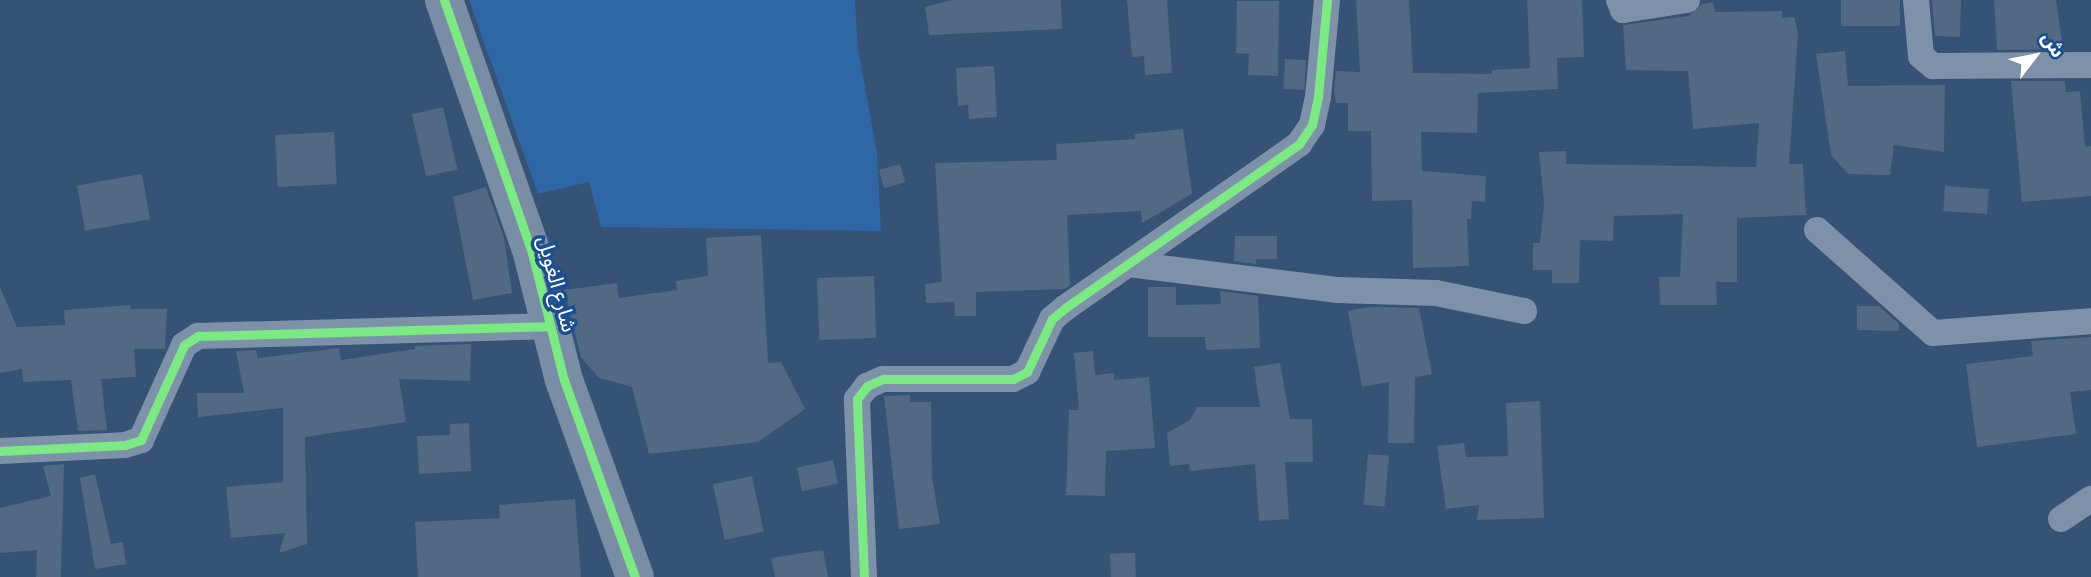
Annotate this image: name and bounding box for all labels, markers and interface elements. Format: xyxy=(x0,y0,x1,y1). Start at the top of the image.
north arrow xyxy=(2000,21,2070,91)
text: ش xyxy=(2037,27,2070,62)
street label: شارع الغويل xyxy=(532,233,582,335)

